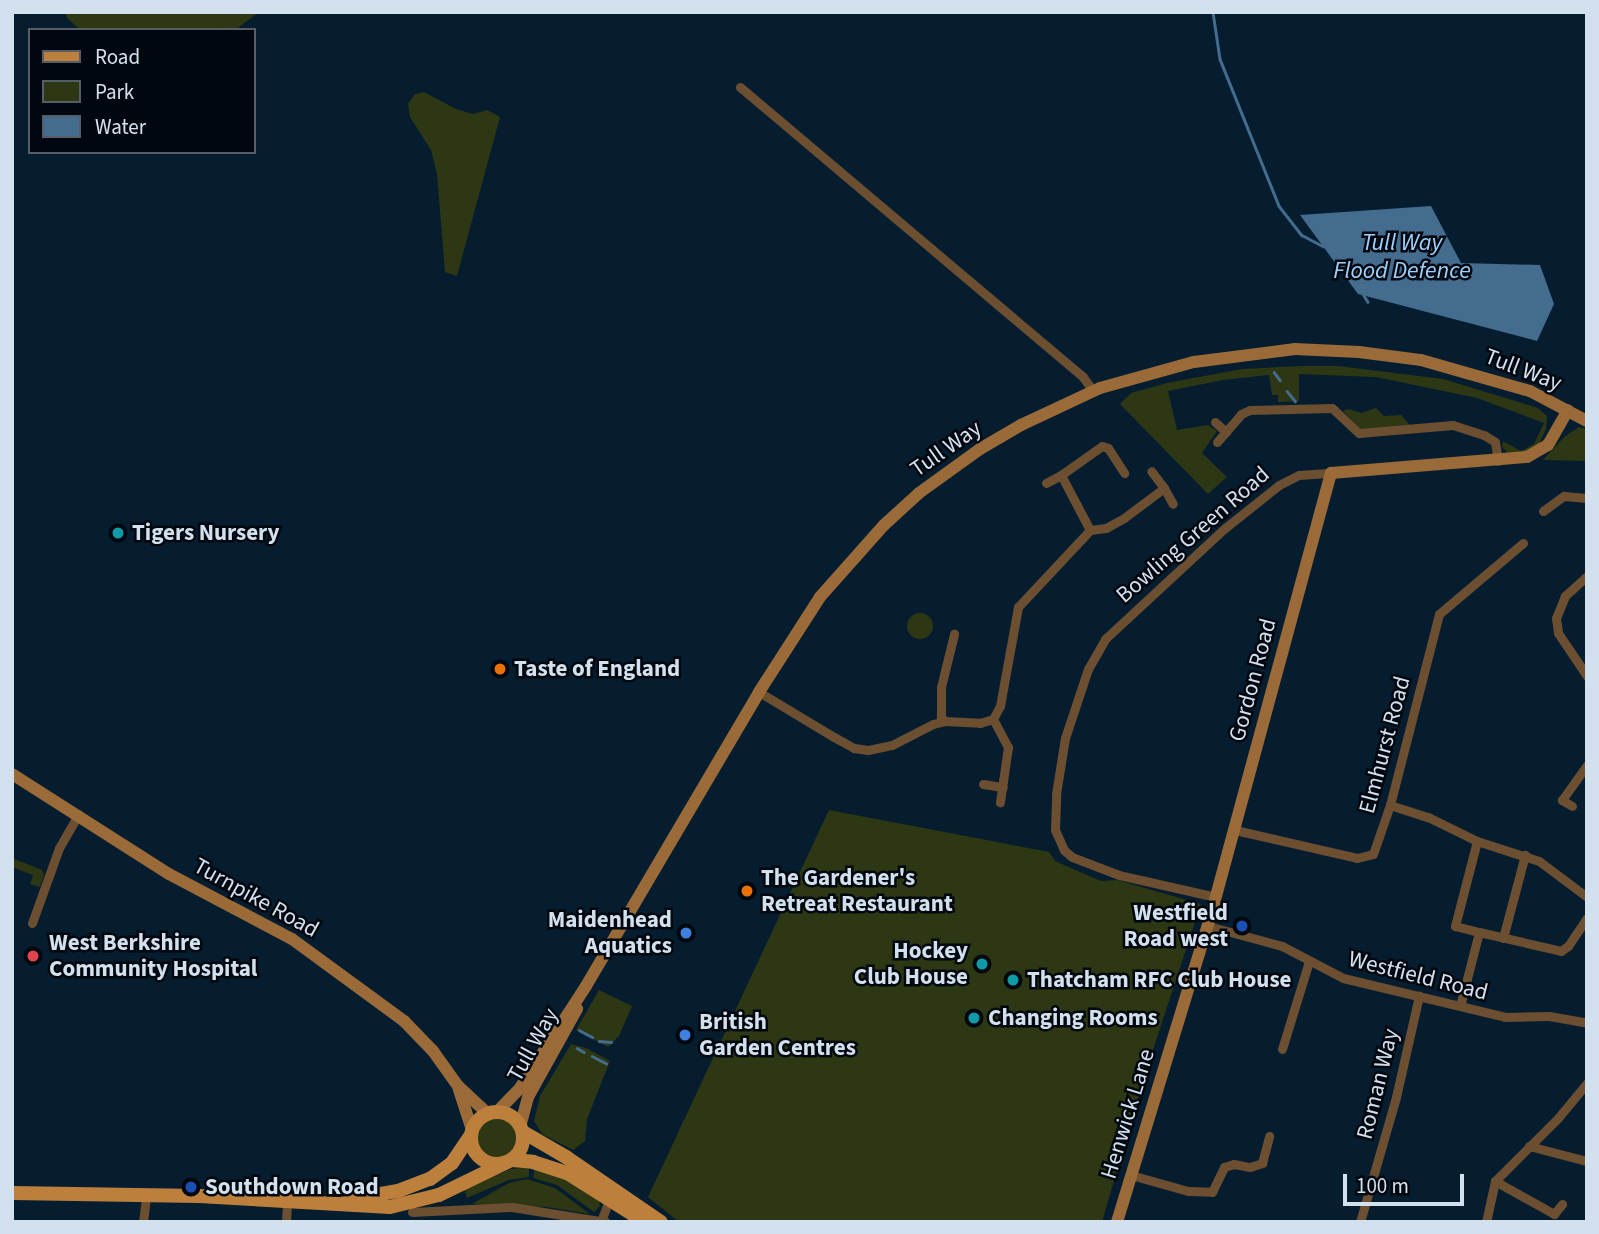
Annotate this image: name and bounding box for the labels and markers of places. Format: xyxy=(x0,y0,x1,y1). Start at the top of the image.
place label: Tigers Nursery xyxy=(132,519,279,547)
marker: Tigers Nursery xyxy=(110,525,126,541)
place label: Taste of England xyxy=(514,655,680,683)
marker: Taste of England xyxy=(492,661,508,677)
place label: The Gardener's Retreat Restaurant xyxy=(761,864,953,918)
marker: The Gardener's Retreat Restaurant xyxy=(739,883,755,899)
place label: Westfield Road west xyxy=(1124,899,1228,953)
place label: Maidenhead Aquatics xyxy=(548,906,672,960)
marker: Westfield Road west xyxy=(1234,918,1250,934)
marker: Maidenhead Aquatics xyxy=(678,925,694,941)
place label: West Berkshire Community Hospital xyxy=(49,929,257,983)
place label: Hockey Club House xyxy=(854,937,968,991)
marker: West Berkshire Community Hospital xyxy=(23,946,43,966)
marker: Hockey Club House xyxy=(974,956,990,972)
place label: Thatcham RFC Club House xyxy=(1027,966,1291,994)
marker: Thatcham RFC Club House xyxy=(1005,972,1021,988)
place label: Changing Rooms xyxy=(988,1004,1158,1032)
place label: British Garden Centres xyxy=(699,1008,856,1062)
marker: Changing Rooms xyxy=(966,1010,982,1026)
marker: British Garden Centres xyxy=(677,1027,693,1043)
place label: Southdown Road xyxy=(205,1173,379,1201)
marker: Southdown Road xyxy=(183,1179,199,1195)

